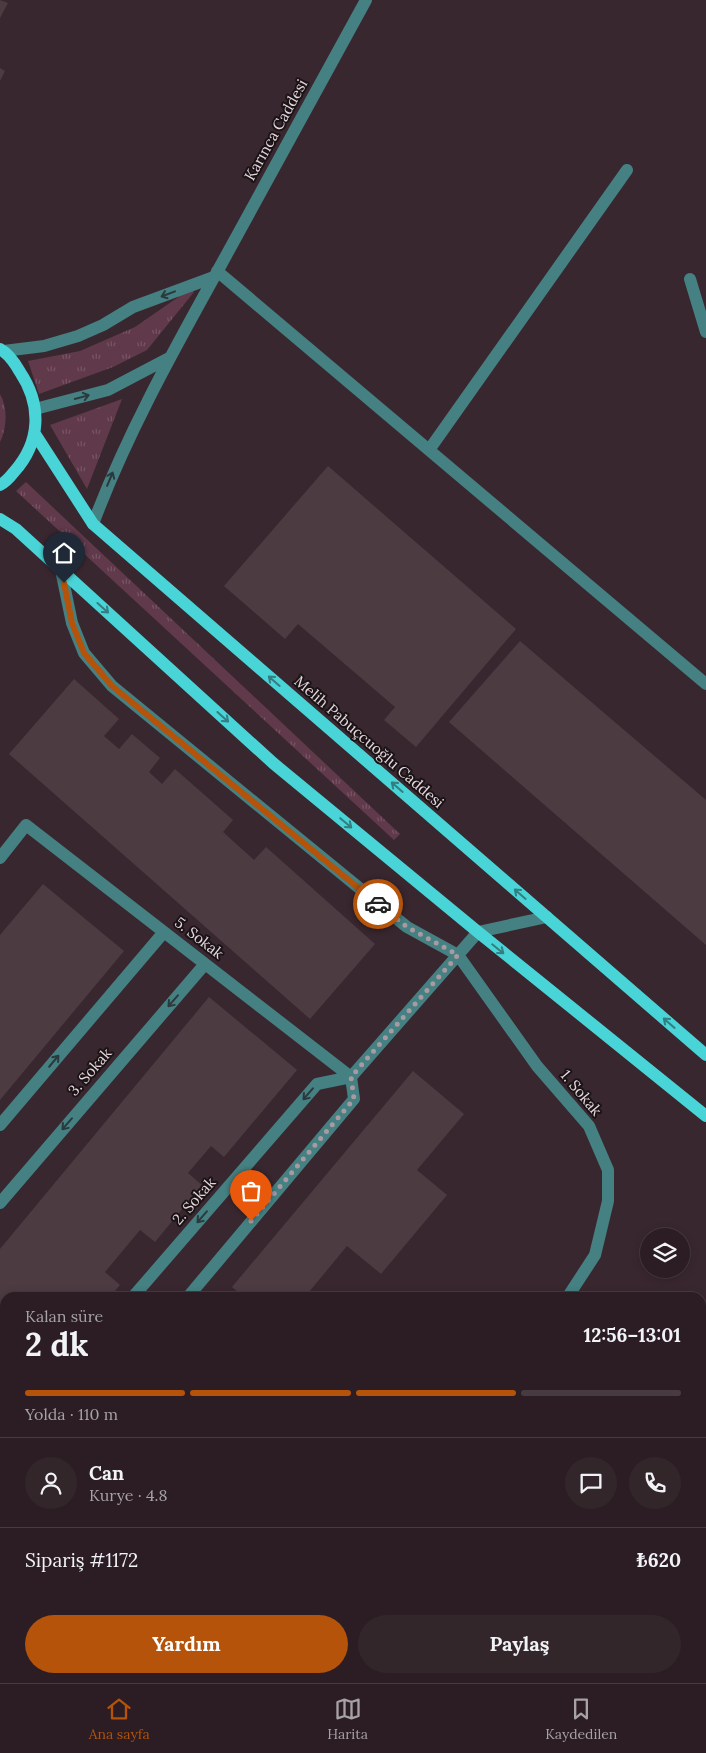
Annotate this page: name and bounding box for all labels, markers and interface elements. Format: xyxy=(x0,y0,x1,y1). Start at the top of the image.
street label: Karınca Caddesi xyxy=(240,76,311,184)
one-way arrow xyxy=(161,290,177,299)
one-way arrow xyxy=(73,391,89,401)
one-way arrow xyxy=(106,472,116,487)
pin xyxy=(43,532,85,583)
icon: home xyxy=(50,539,78,567)
one-way arrow xyxy=(96,602,109,614)
street label: Melih Pabuçcuoğlu Caddesi xyxy=(291,671,448,812)
one-way arrow xyxy=(268,676,281,687)
one-way arrow xyxy=(216,711,229,723)
one-way arrow xyxy=(391,782,404,793)
one-way arrow xyxy=(339,818,352,829)
courier xyxy=(353,879,403,929)
one-way arrow xyxy=(513,888,526,899)
icon: car xyxy=(364,890,392,918)
street label: 5. Sokak xyxy=(171,913,228,963)
one-way arrow xyxy=(491,943,504,954)
one-way arrow xyxy=(167,994,179,1007)
one-way arrow xyxy=(663,1017,676,1029)
street label: 3. Sokak xyxy=(64,1044,116,1099)
one-way arrow xyxy=(49,1055,60,1068)
street label: 1. Sokak xyxy=(557,1066,606,1120)
one-way arrow xyxy=(302,1087,313,1100)
one-way arrow xyxy=(62,1117,73,1130)
pin xyxy=(230,1170,272,1221)
street label: 2. Sokak xyxy=(168,1173,219,1228)
icon: bag xyxy=(237,1177,265,1205)
one-way arrow xyxy=(196,1210,207,1223)
map controls xyxy=(640,1228,690,1278)
button: layers xyxy=(640,1228,690,1278)
text: Kalan süre xyxy=(25,1306,103,1326)
text: 12:56–13:01 xyxy=(584,1323,681,1347)
text: 2 dk xyxy=(25,1324,89,1365)
text: Yolda · 110 m xyxy=(25,1404,118,1424)
button: person xyxy=(25,1457,77,1509)
button: chat xyxy=(565,1457,617,1509)
button: phone xyxy=(629,1457,681,1509)
text: Can xyxy=(89,1461,124,1485)
text: Kurye · 4.8 xyxy=(89,1485,168,1505)
text: Sipariş #1172 xyxy=(25,1548,138,1572)
text: ₺620 xyxy=(637,1548,681,1572)
button: Yardım xyxy=(25,1615,348,1673)
button: Paylaş xyxy=(358,1615,681,1673)
tab: Ana sayfa xyxy=(89,1695,150,1743)
tab: Harita xyxy=(327,1695,368,1743)
tab: Kaydedilen xyxy=(545,1695,617,1743)

